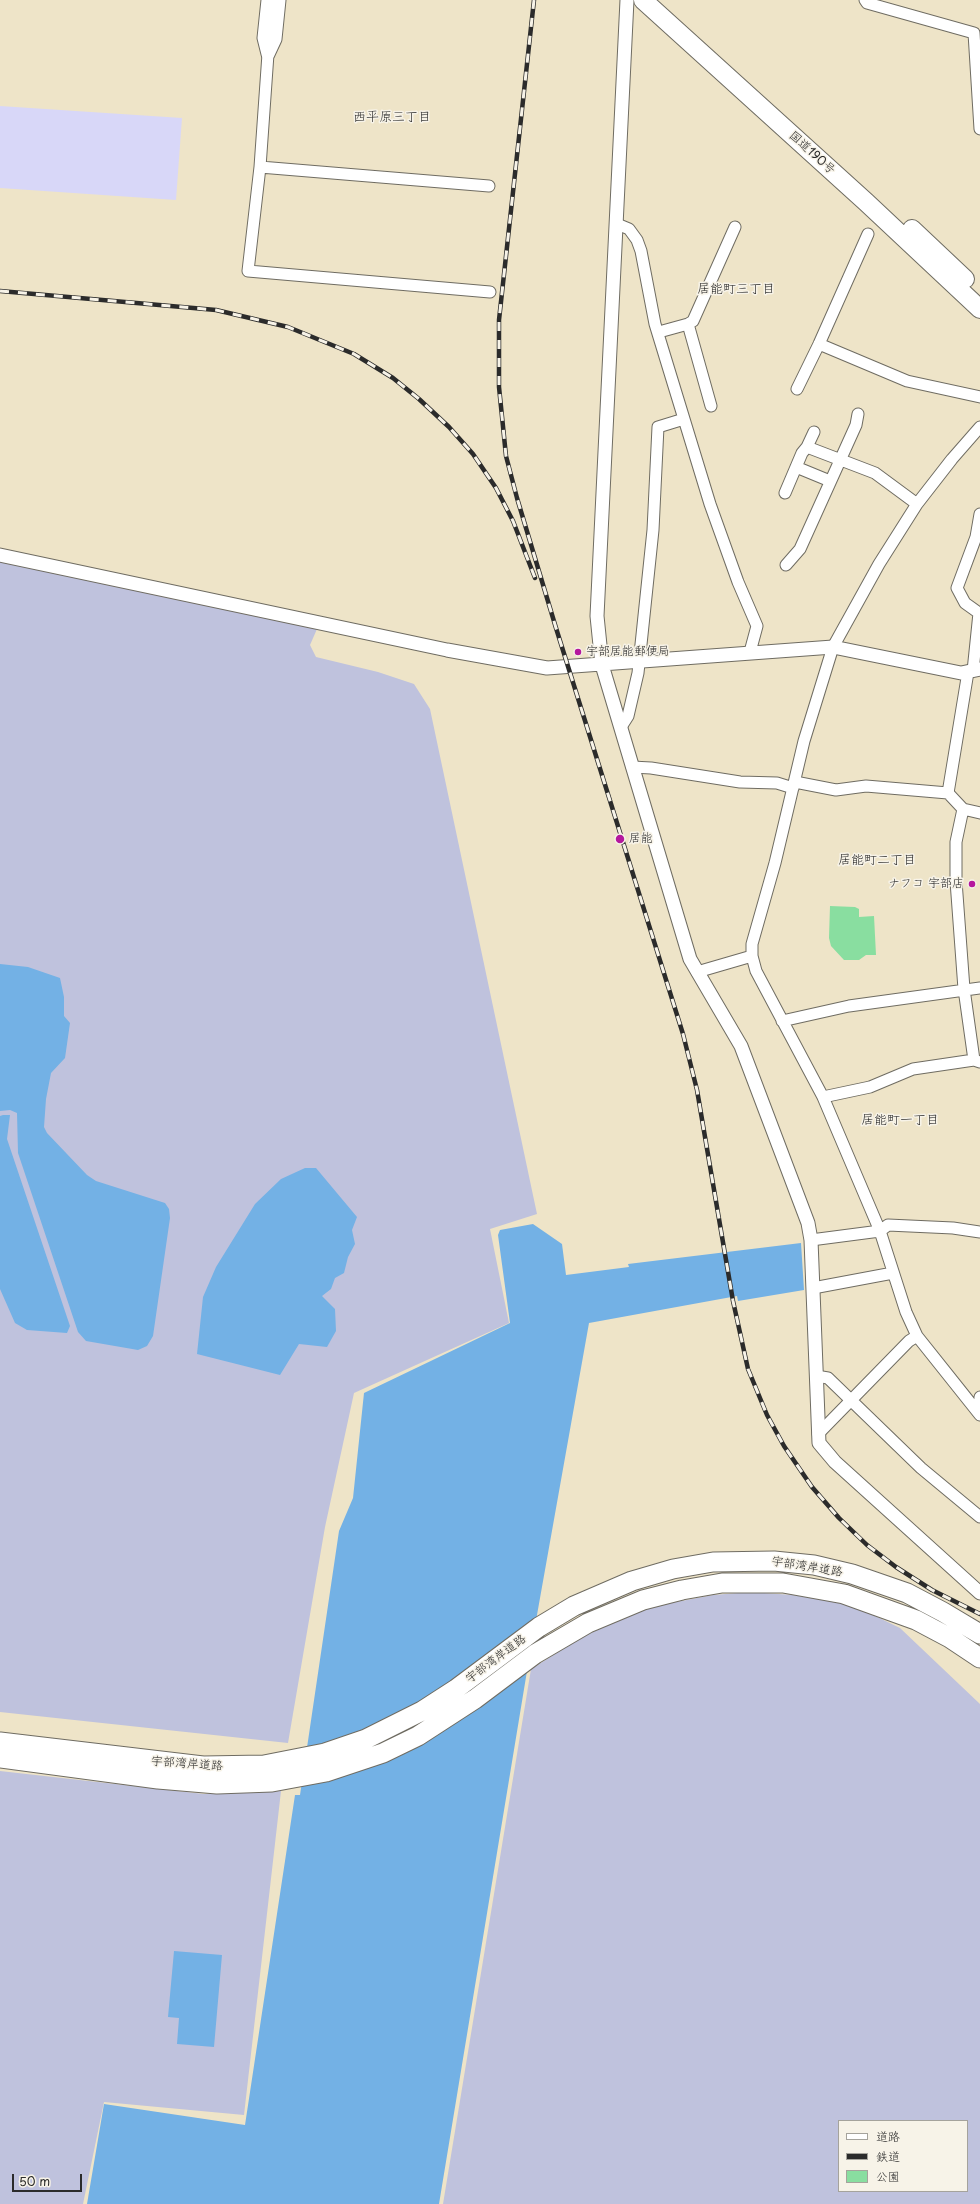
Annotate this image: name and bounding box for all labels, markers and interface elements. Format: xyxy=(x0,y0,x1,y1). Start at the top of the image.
district label: 西平原三丁目 xyxy=(353,109,431,125)
street label: 国道190号 xyxy=(786,129,838,177)
district label: 居能町三丁目 xyxy=(697,281,775,297)
place label: 宇部居能郵便局 xyxy=(586,645,670,659)
marker: 宇部居能郵便局 xyxy=(573,647,583,657)
place label: 居能 xyxy=(629,832,653,846)
marker: 居能 xyxy=(614,833,626,845)
district label: 居能町二丁目 xyxy=(838,852,916,868)
place label: ナフコ 宇部店 xyxy=(888,877,964,891)
marker: ナフコ 宇部店 xyxy=(967,879,977,889)
district label: 居能町一丁目 xyxy=(861,1112,939,1128)
street label: 宇部湾岸道路 xyxy=(770,1554,844,1580)
street label: 宇部湾岸道路 xyxy=(463,1632,529,1686)
street label: 宇部湾岸道路 xyxy=(151,1754,223,1774)
legend xyxy=(838,2120,968,2192)
text: 道路 xyxy=(876,2127,900,2145)
text: 鉄道 xyxy=(876,2147,900,2165)
scale bar xyxy=(14,2166,84,2192)
text: 公園 xyxy=(876,2167,900,2185)
text: 50 m xyxy=(19,2172,50,2190)

